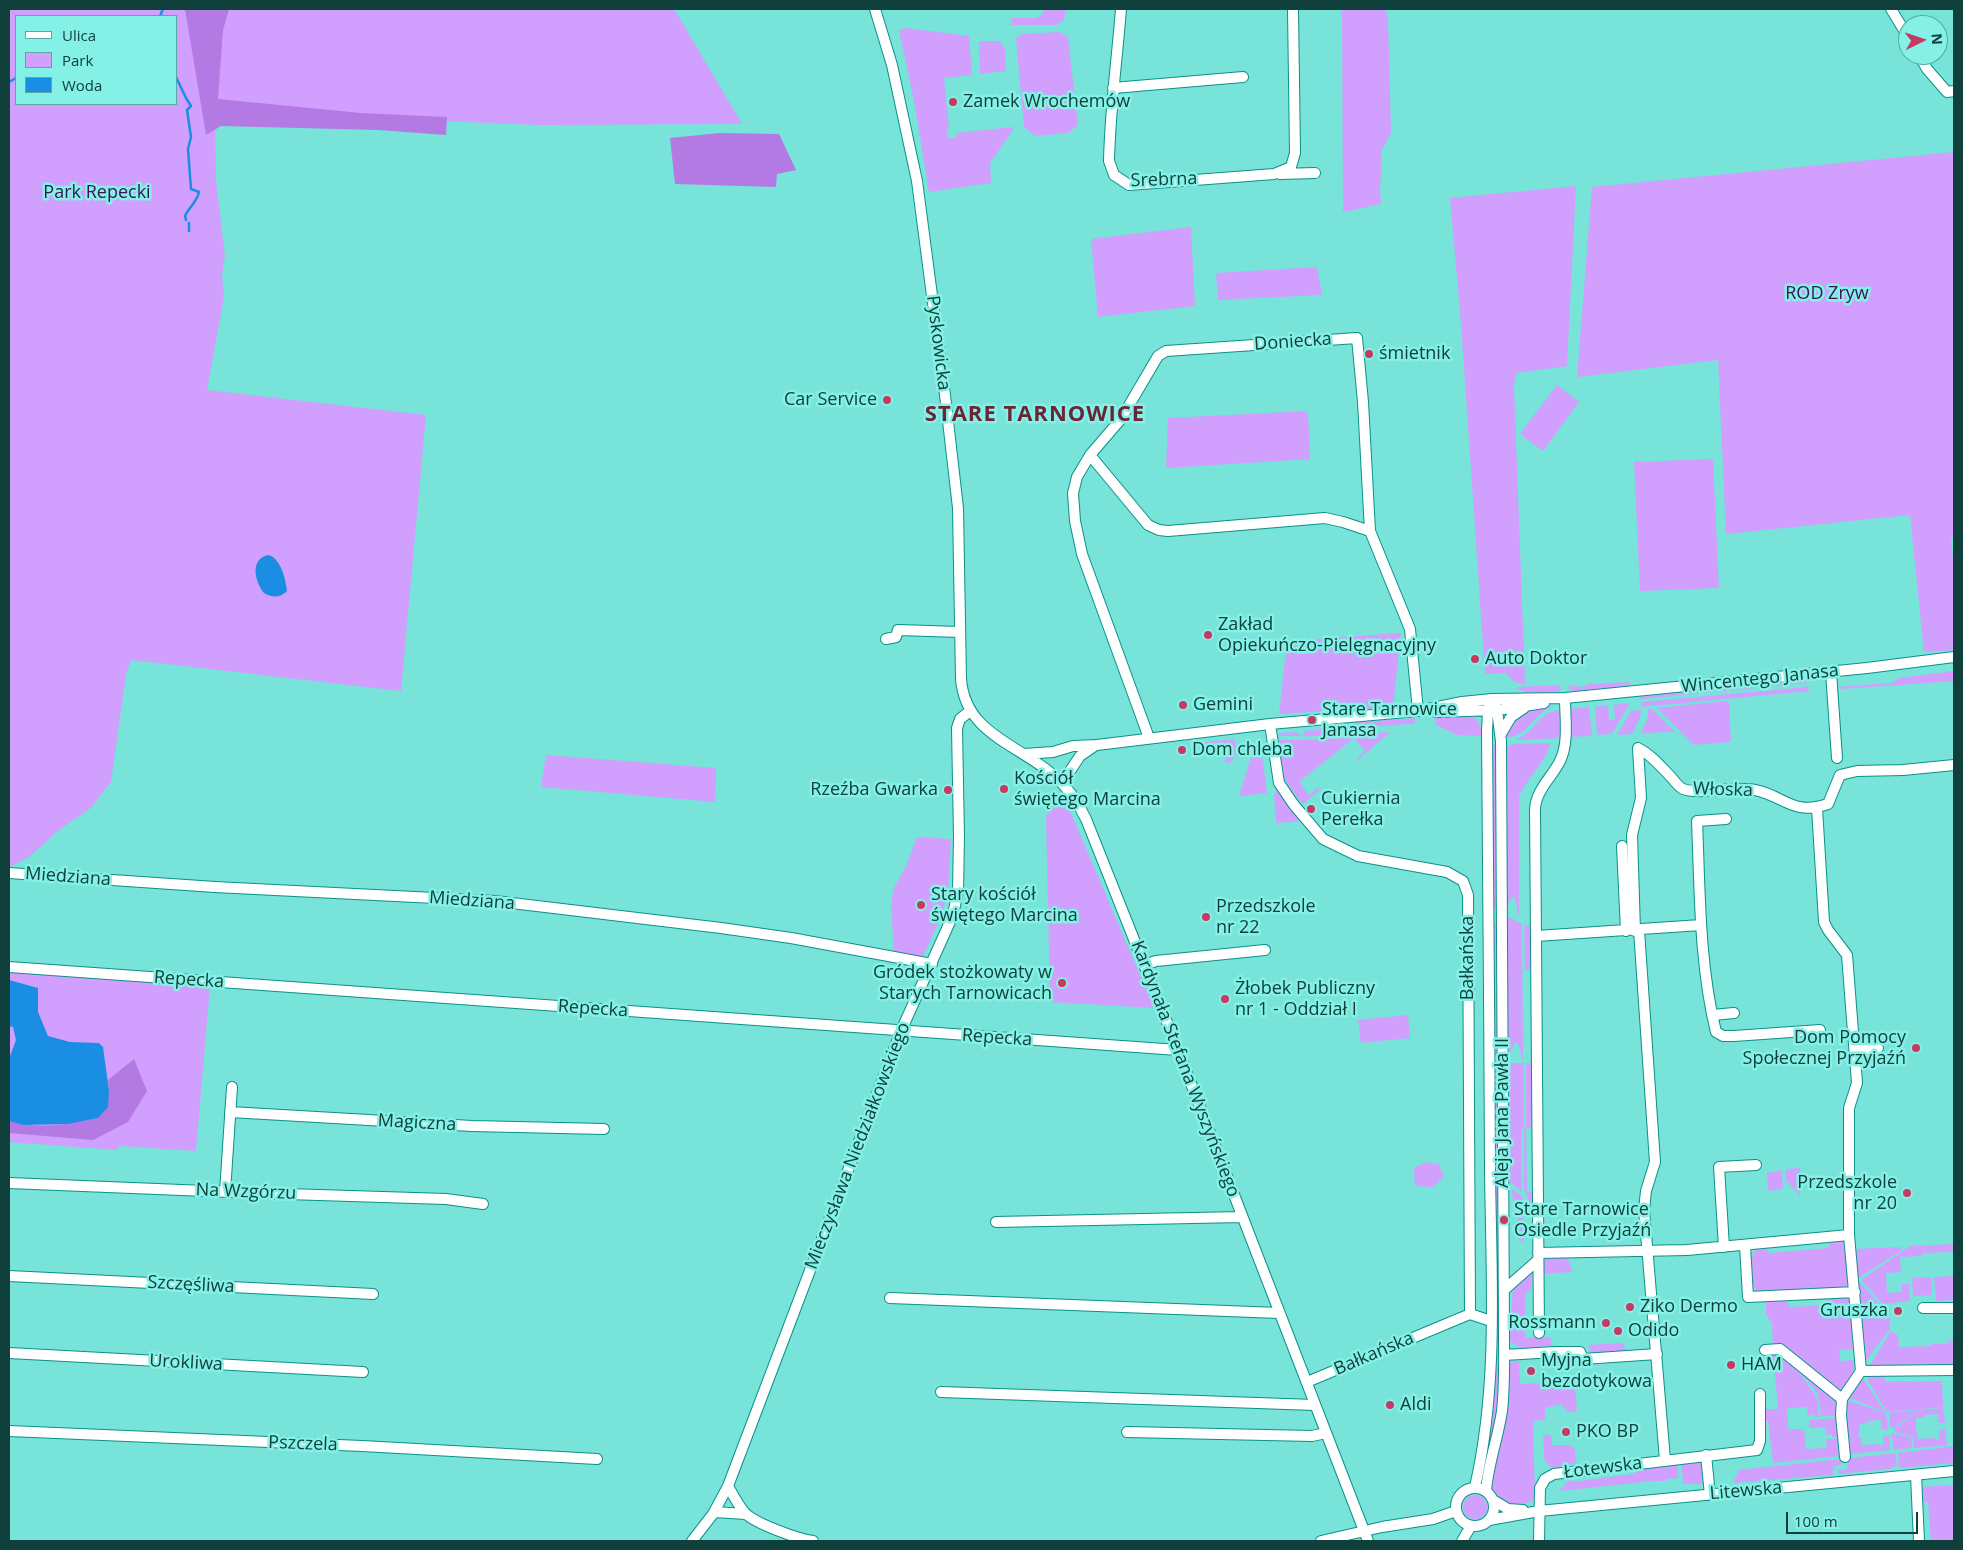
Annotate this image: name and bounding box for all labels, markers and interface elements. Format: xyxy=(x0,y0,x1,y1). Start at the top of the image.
legend xyxy=(15,15,178,105)
north arrow xyxy=(1898,15,1948,65)
text: Ulica xyxy=(62,25,96,45)
text: N xyxy=(1928,33,1947,45)
text: Park xyxy=(62,50,93,70)
text: Woda xyxy=(62,75,102,95)
place label: Zamek Wrochemów xyxy=(963,91,1130,113)
marker: Zamek Wrochemów xyxy=(947,96,959,108)
street label: Srebrna xyxy=(1130,168,1198,192)
park label: Park Repecki xyxy=(43,182,151,204)
park label: ROD Zryw xyxy=(1785,283,1869,305)
street label: Pyskowicka xyxy=(921,294,955,392)
street label: Doniecka xyxy=(1254,329,1332,355)
place label: śmietnik xyxy=(1379,343,1450,365)
marker: śmietnik xyxy=(1363,348,1375,360)
place label: Car Service xyxy=(784,389,877,411)
marker: Car Service xyxy=(881,394,893,406)
district label: STARE TARNOWICE xyxy=(923,402,1147,428)
place label: Zakład Opiekuńczo-Pielęgnacyjny xyxy=(1218,614,1436,656)
marker: Zakład Opiekuńczo-Pielęgnacyjny xyxy=(1202,629,1214,641)
place label: Auto Doktor xyxy=(1485,648,1587,670)
marker: Auto Doktor xyxy=(1469,653,1481,665)
street label: Wincentego Janasa xyxy=(1680,660,1840,698)
place label: Gemini xyxy=(1193,694,1253,716)
marker: Gemini xyxy=(1177,699,1189,711)
place label: Stare Tarnowice Janasa xyxy=(1322,699,1457,742)
marker: Stare Tarnowice Janasa xyxy=(1306,714,1318,726)
place label: Dom chleba xyxy=(1192,739,1293,761)
marker: Dom chleba xyxy=(1176,744,1188,756)
place label: Kościół świętego Marcina xyxy=(1014,768,1161,811)
street label: Włoska xyxy=(1693,778,1753,802)
place label: Rzeźba Gwarka xyxy=(810,779,938,801)
marker: Kościół świętego Marcina xyxy=(998,783,1010,795)
marker: Rzeźba Gwarka xyxy=(942,784,954,796)
place label: Cukiernia Perełka xyxy=(1321,788,1400,831)
marker: Cukiernia Perełka xyxy=(1305,803,1317,815)
street label: Miedziana xyxy=(24,863,112,891)
place label: Stary kościół świętego Marcina xyxy=(931,884,1078,926)
street label: Miedziana xyxy=(428,887,516,915)
place label: Przedszkole nr 22 xyxy=(1216,896,1316,939)
marker: Stary kościół świętego Marcina xyxy=(915,899,927,911)
marker: Przedszkole nr 22 xyxy=(1200,911,1212,923)
street label: Bałkańska xyxy=(1457,916,1479,1000)
street label: Kardynała Stefana Wyszyńskiego xyxy=(1126,938,1244,1200)
place label: Gródek stożkowaty w Starych Tarnowicach xyxy=(873,962,1052,1004)
street label: Repecka xyxy=(153,967,225,993)
marker: Gródek stożkowaty w Starych Tarnowicach xyxy=(1056,977,1068,989)
place label: Żłobek Publiczny nr 1 - Oddział I xyxy=(1235,978,1375,1021)
marker: Żłobek Publiczny nr 1 - Oddział I xyxy=(1219,993,1231,1005)
street label: Repecka xyxy=(557,996,629,1022)
street label: Mieczysława Niedziałkowskiego xyxy=(801,1019,915,1273)
street label: Repecka xyxy=(961,1025,1033,1051)
place label: Dom Pomocy Społecznej Przyjaźń xyxy=(1743,1027,1906,1070)
street label: Aleja Jana Pawła II xyxy=(1492,1038,1514,1188)
marker: Dom Pomocy Społecznej Przyjaźń xyxy=(1910,1042,1922,1054)
street label: Magiczna xyxy=(377,1110,457,1136)
place label: Przedszkole nr 20 xyxy=(1797,1172,1897,1214)
street label: Na Wzgórzu xyxy=(195,1179,297,1205)
marker: Przedszkole nr 20 xyxy=(1901,1187,1913,1199)
place label: Stare Tarnowice Osiedle Przyjaźń xyxy=(1514,1199,1651,1242)
marker: Stare Tarnowice Osiedle Przyjaźń xyxy=(1498,1214,1510,1226)
street label: Szczęśliwa xyxy=(147,1272,235,1298)
place label: Ziko Dermo xyxy=(1640,1296,1738,1318)
place label: Gruszka xyxy=(1820,1300,1888,1322)
marker: Ziko Dermo xyxy=(1624,1301,1636,1313)
marker: Gruszka xyxy=(1892,1305,1904,1317)
place label: Rossmann xyxy=(1508,1312,1596,1334)
marker: Rossmann xyxy=(1600,1317,1612,1329)
place label: Odido xyxy=(1628,1320,1679,1342)
marker: Odido xyxy=(1612,1325,1624,1337)
street label: Bałkańska xyxy=(1331,1328,1417,1380)
street label: Urokliwa xyxy=(149,1350,223,1376)
place label: Myjna bezdotykowa xyxy=(1541,1350,1652,1392)
place label: HAM xyxy=(1741,1354,1782,1376)
marker: HAM xyxy=(1725,1359,1737,1371)
marker: Myjna bezdotykowa xyxy=(1525,1365,1537,1377)
place label: Aldi xyxy=(1400,1394,1431,1416)
marker: Aldi xyxy=(1384,1399,1396,1411)
place label: PKO BP xyxy=(1576,1421,1639,1443)
marker: PKO BP xyxy=(1560,1426,1572,1438)
street label: Pszczela xyxy=(268,1432,338,1456)
street label: Łotewska xyxy=(1563,1452,1643,1484)
street label: Litewska xyxy=(1709,1477,1783,1505)
scale bar xyxy=(1788,1502,1920,1534)
text: 100 m xyxy=(1794,1511,1838,1531)

